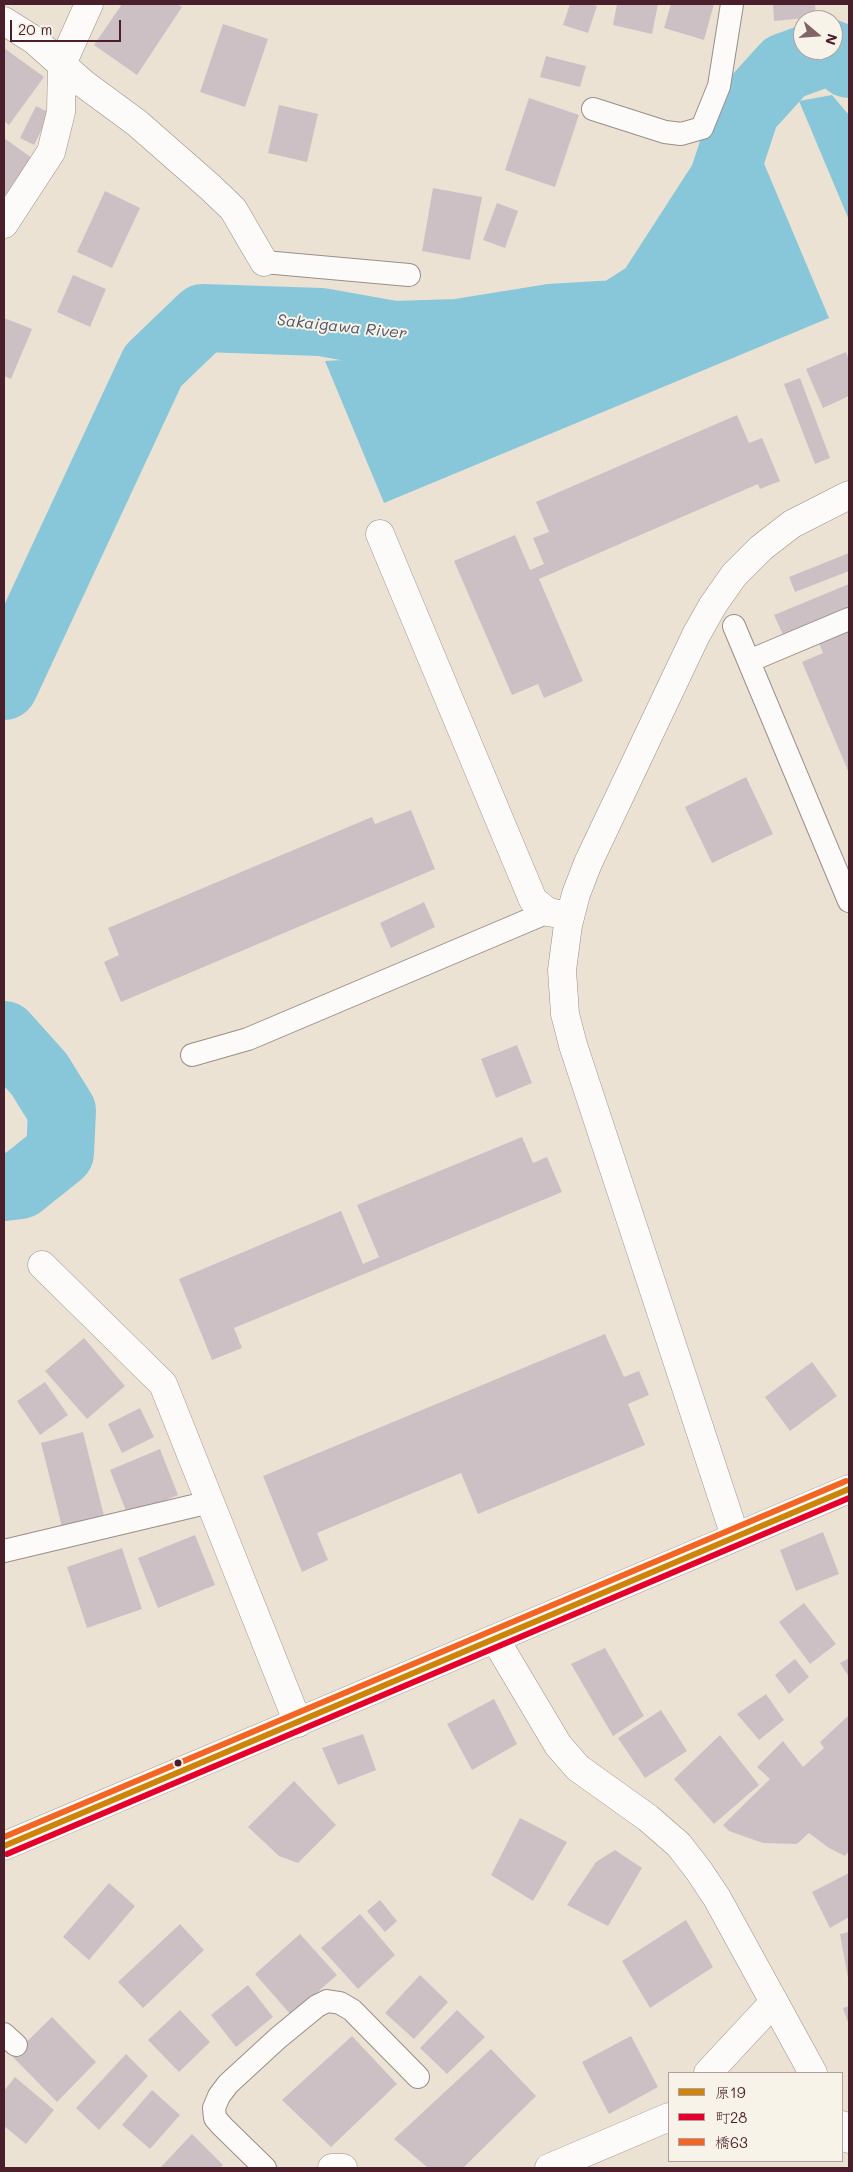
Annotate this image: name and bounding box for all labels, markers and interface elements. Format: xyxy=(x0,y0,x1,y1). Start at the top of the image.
scale bar xyxy=(12,10,124,42)
north arrow xyxy=(793,10,843,60)
text: 20 m xyxy=(18,19,52,39)
text: N xyxy=(821,31,842,47)
water label: Sakaigawa River xyxy=(276,311,408,343)
unlabelled marker xyxy=(173,1758,183,1768)
legend xyxy=(668,2072,843,2162)
text: 原19 xyxy=(715,2082,746,2102)
text: 町28 xyxy=(715,2107,747,2127)
text: 橋63 xyxy=(715,2132,748,2152)

